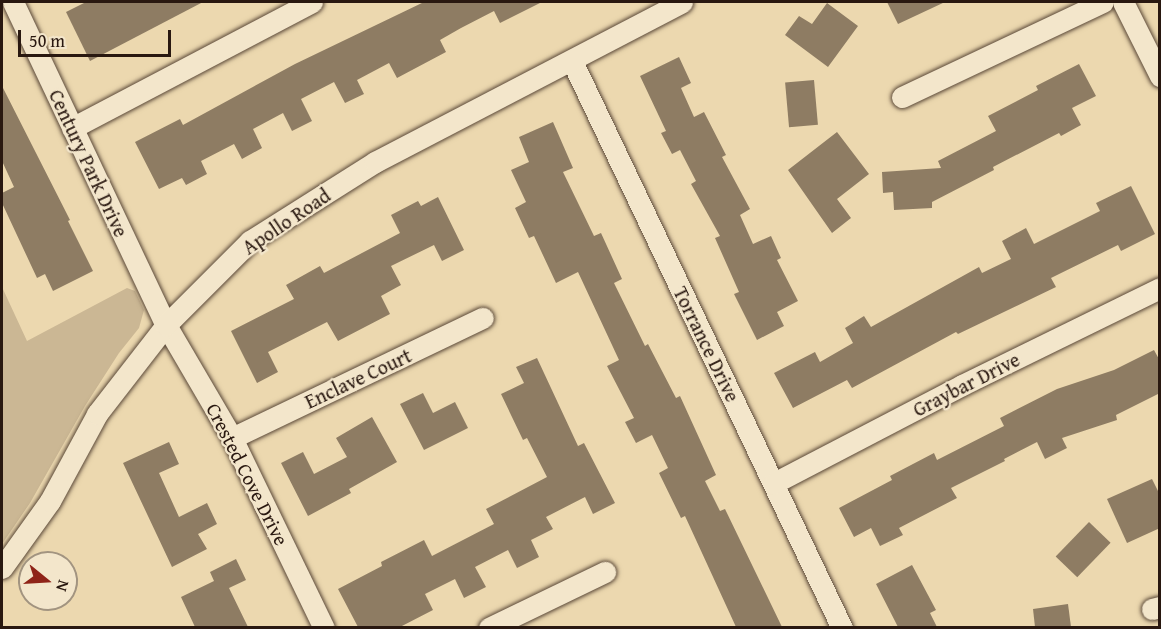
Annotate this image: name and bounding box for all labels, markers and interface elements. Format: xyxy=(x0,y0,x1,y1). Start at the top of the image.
scale bar xyxy=(21,18,174,56)
text: 50 m xyxy=(29,27,65,54)
street label: Century Park Drive xyxy=(44,85,134,241)
street label: Apollo Road xyxy=(238,183,334,259)
street label: Torrance Drive xyxy=(669,283,745,405)
street label: Enclave Court xyxy=(301,343,415,413)
street label: Graybar Drive xyxy=(909,347,1023,421)
street label: Crested Cove Drive xyxy=(202,399,294,549)
north arrow xyxy=(18,551,78,611)
text: N xyxy=(50,577,76,595)

